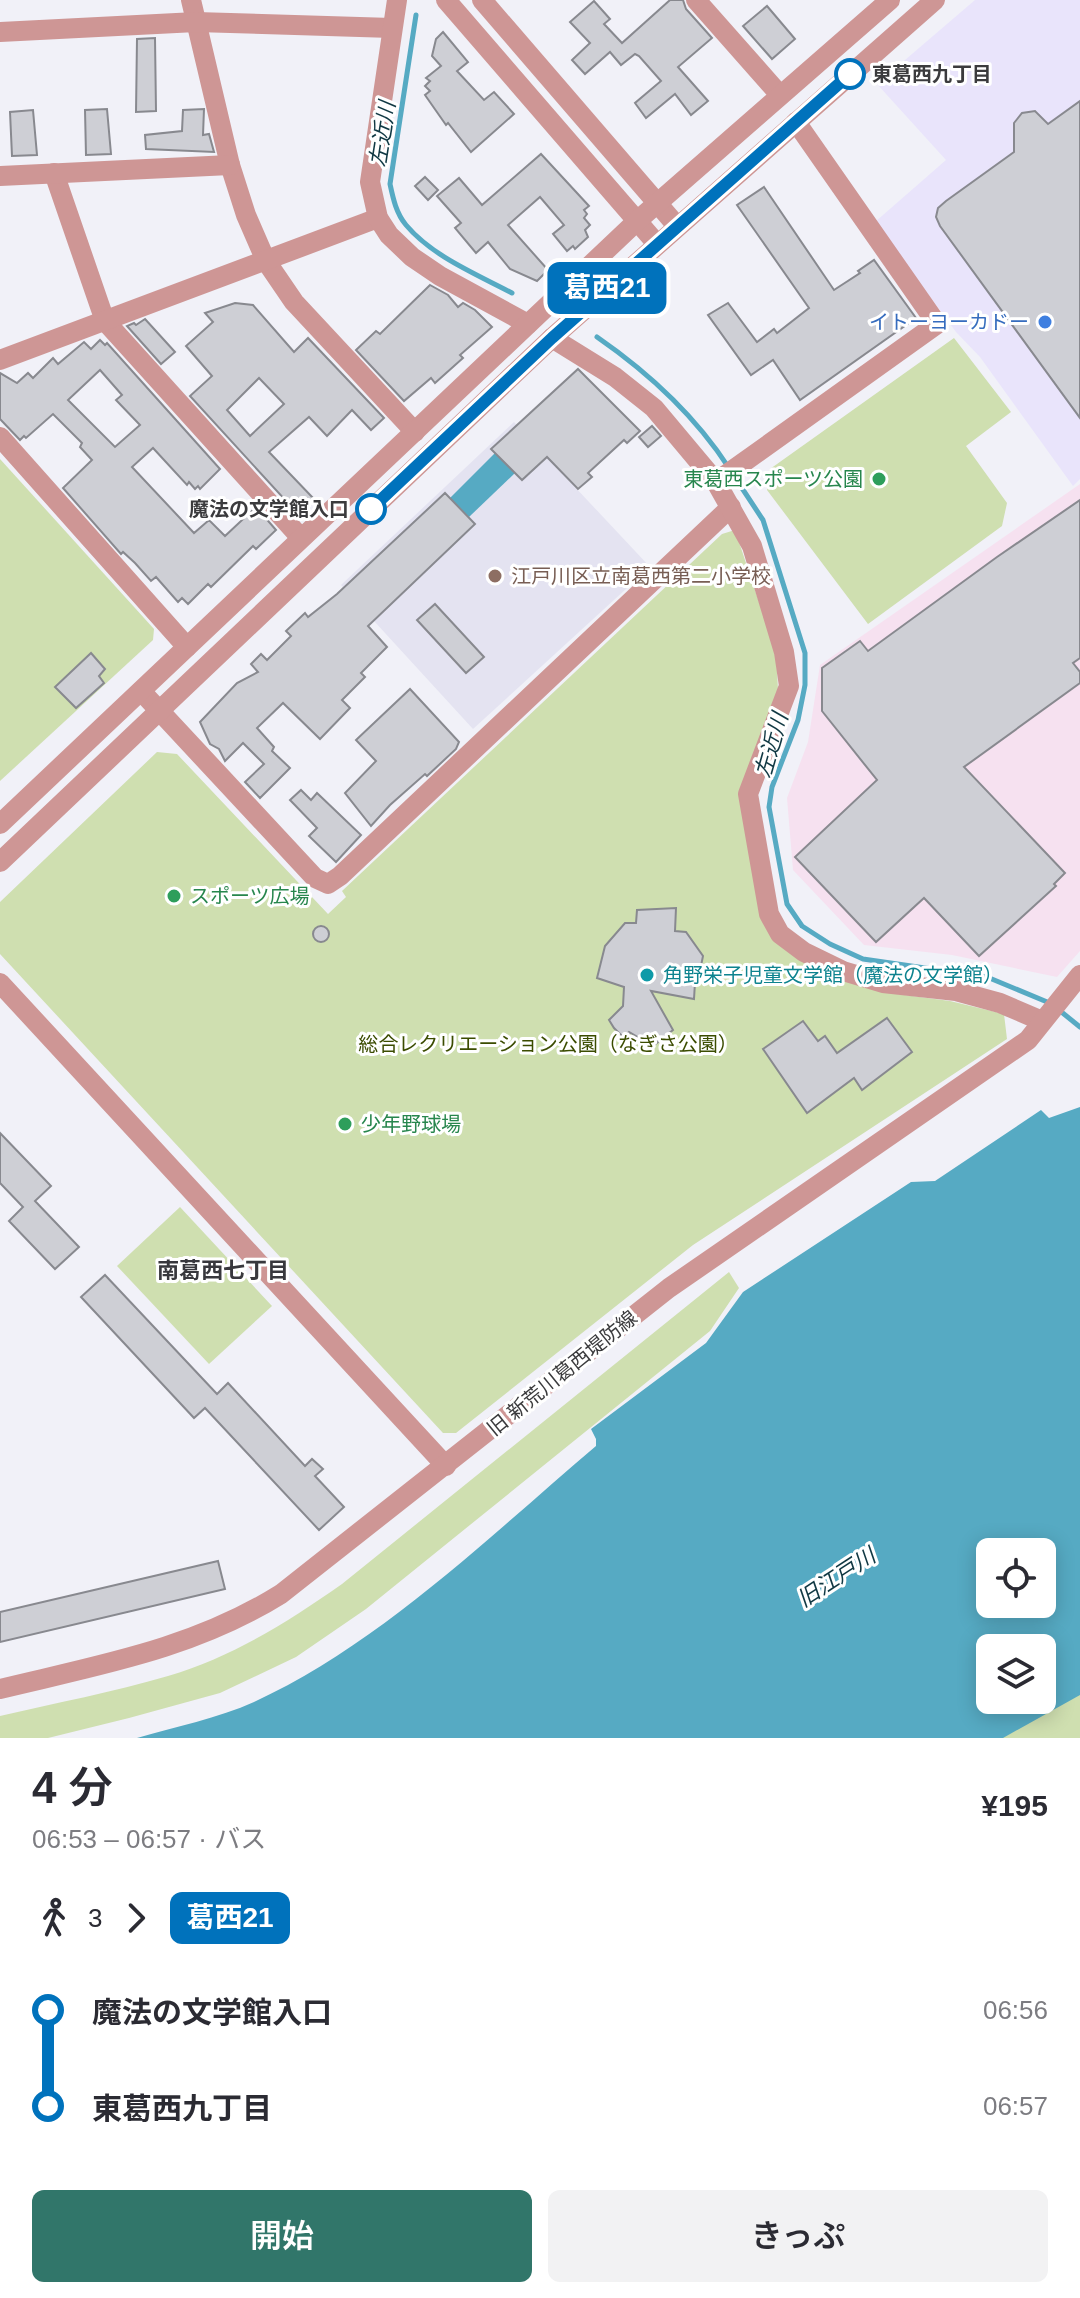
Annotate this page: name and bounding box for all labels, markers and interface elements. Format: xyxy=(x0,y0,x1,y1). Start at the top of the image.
marker: 東葛西九丁目 xyxy=(835,59,865,89)
place label: 東葛西九丁目 xyxy=(872,63,992,85)
water label: 左近川 xyxy=(365,98,400,169)
line badge: 葛西21 xyxy=(551,262,663,314)
text: 葛西21 xyxy=(563,272,651,303)
place label: イトーヨーカドー xyxy=(869,311,1029,333)
marker: イトーヨーカドー xyxy=(1036,313,1054,331)
place label: 東葛西スポーツ公園 xyxy=(683,468,863,490)
marker: 東葛西スポーツ公園 xyxy=(870,470,888,488)
marker: 魔法の文学館入口 xyxy=(356,494,386,524)
place label: 魔法の文学館入口 xyxy=(189,498,349,520)
place label: 江戸川区立南葛西第二小学校 xyxy=(511,565,771,587)
marker: 江戸川区立南葛西第二小学校 xyxy=(486,567,504,585)
water label: 左近川 xyxy=(750,708,793,780)
place label: スポーツ広場 xyxy=(190,885,310,907)
marker: スポーツ広場 xyxy=(165,887,183,905)
place label: 角野栄子児童文学館（魔法の文学館） xyxy=(663,964,1003,986)
marker: 角野栄子児童文学館（魔法の文学館） xyxy=(638,966,656,984)
park label: 総合レクリエーション公園（なぎさ公園） xyxy=(358,1033,738,1055)
place label: 少年野球場 xyxy=(361,1113,461,1135)
marker: 少年野球場 xyxy=(336,1115,354,1133)
district label: 南葛西七丁目 xyxy=(157,1258,289,1283)
street label: 旧 新荒川葛西堤防線 xyxy=(483,1306,641,1440)
map controls xyxy=(976,1538,1056,1714)
button: locate xyxy=(976,1538,1056,1618)
water label: 旧江戸川 xyxy=(793,1542,882,1612)
button: layers xyxy=(976,1634,1056,1714)
text: 4 分 xyxy=(32,1763,113,1812)
text: ¥195 xyxy=(981,1789,1048,1822)
text: 06:53 – 06:57 · バス xyxy=(32,1824,266,1854)
icon: walk xyxy=(32,1896,76,1940)
icon: forward xyxy=(114,1896,158,1940)
text: 葛西21 xyxy=(186,1902,274,1933)
text: 3 xyxy=(88,1903,102,1933)
text: 06:56 xyxy=(983,1995,1048,2025)
text: 魔法の文学館入口 xyxy=(92,1996,332,2029)
text: 06:57 xyxy=(983,2091,1048,2121)
text: 東葛西九丁目 xyxy=(92,2092,272,2125)
button: 開始 xyxy=(32,2190,532,2282)
button: きっぷ xyxy=(548,2190,1048,2282)

